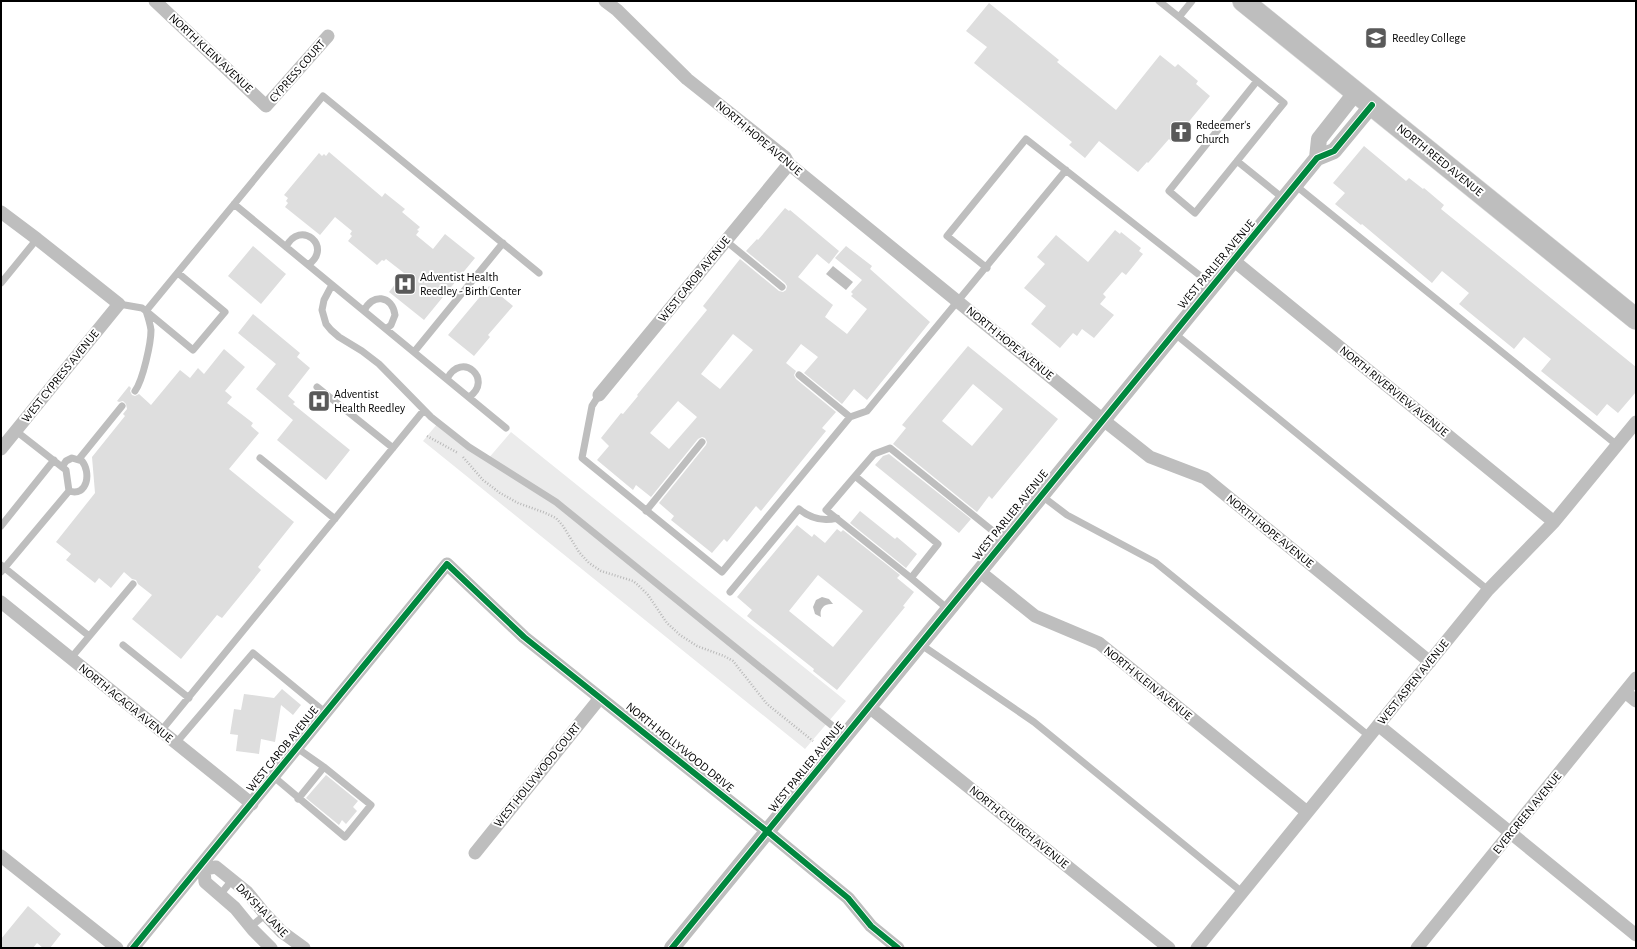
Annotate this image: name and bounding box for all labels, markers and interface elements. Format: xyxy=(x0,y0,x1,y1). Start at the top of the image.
street label: NORTH KLEIN AVENUE xyxy=(167,11,255,95)
school or university icon: Reedley College xyxy=(1363,25,1389,51)
place label: Reedley College xyxy=(1392,32,1466,45)
street label: CYPRESS COURT xyxy=(267,38,327,104)
street label: NORTH HOPE AVENUE xyxy=(714,99,804,178)
church icon: Redeemer's Church xyxy=(1168,119,1194,145)
place label: Redeemer's Church xyxy=(1196,119,1251,145)
street label: NORTH REED AVENUE xyxy=(1395,122,1485,198)
street label: WEST PARLIER AVENUE xyxy=(1175,217,1257,311)
street label: WEST CAROB AVENUE xyxy=(656,234,732,324)
hospital icon: Adventist Health Reedley - Birth Center xyxy=(392,271,418,297)
place label: Adventist Health Reedley - Birth Center xyxy=(420,271,521,298)
street label: NORTH HOPE AVENUE xyxy=(964,304,1056,382)
street label: WEST CYPRESS AVENUE xyxy=(19,327,101,425)
street label: NORTH RIVERVIEW AVENUE xyxy=(1337,344,1451,438)
hospital icon: Adventist Health Reedley xyxy=(306,388,332,414)
place label: Adventist Health Reedley xyxy=(334,388,405,415)
street label: WEST PARLIER AVENUE xyxy=(970,467,1050,562)
street label: NORTH HOPE AVENUE xyxy=(1224,492,1316,570)
street label: WEST ASPEN AVENUE xyxy=(1375,637,1451,727)
street label: NORTH KLEIN AVENUE xyxy=(1102,644,1194,722)
street label: NORTH ACACIA AVENUE xyxy=(77,662,175,745)
street label: NORTH HOLLYWOOD DRIVE xyxy=(624,700,736,794)
street label: WEST CAROB AVENUE xyxy=(244,704,320,794)
street label: WEST PARLIER AVENUE xyxy=(766,719,846,814)
street label: WEST HOLLYWOOD COURT xyxy=(491,721,583,829)
street label: EVERGREEN AVENUE xyxy=(1490,770,1564,856)
street label: NORTH CHURCH AVENUE xyxy=(967,783,1071,871)
street label: DAYSHA LANE xyxy=(234,881,290,939)

